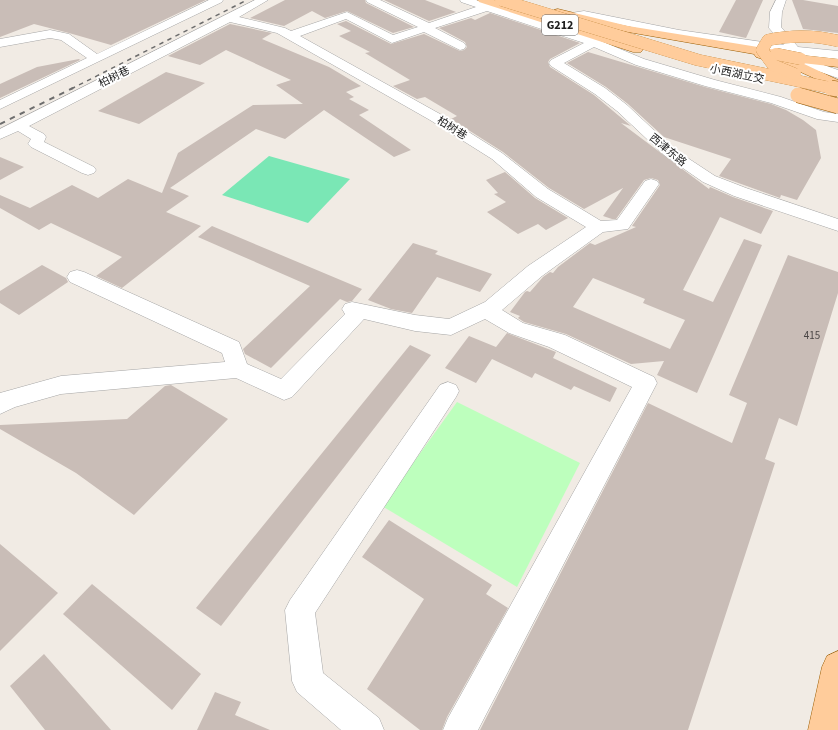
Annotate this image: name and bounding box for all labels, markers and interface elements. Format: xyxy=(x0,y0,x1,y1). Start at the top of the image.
road number: G212 xyxy=(542,15,578,35)
street label: 小西湖立交 xyxy=(709,61,765,87)
street label: 柏树巷 xyxy=(96,63,132,91)
street label: 柏树巷 xyxy=(434,113,470,143)
street label: 西津东路 xyxy=(646,130,690,170)
house number: 415 xyxy=(804,328,820,343)

